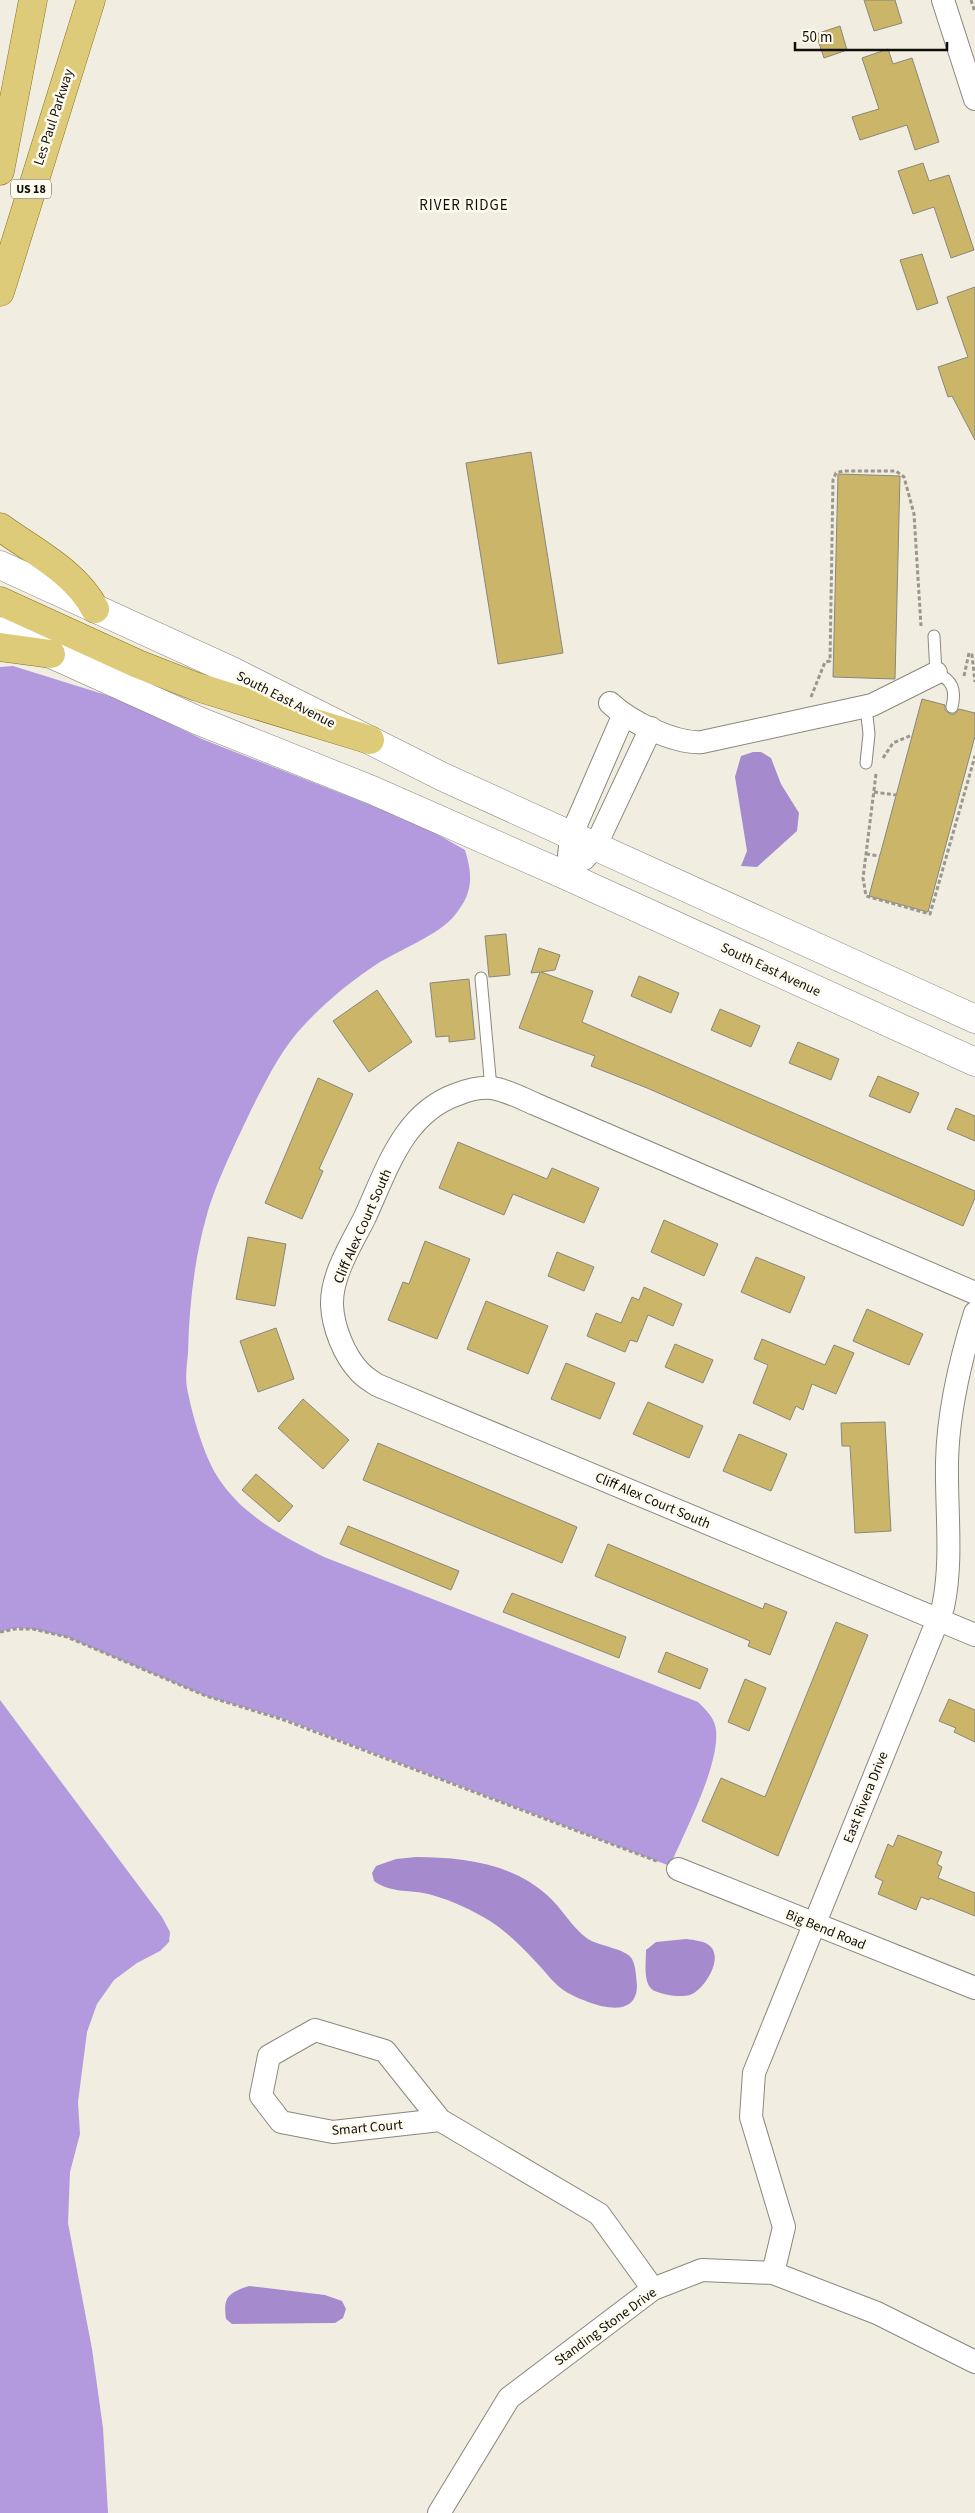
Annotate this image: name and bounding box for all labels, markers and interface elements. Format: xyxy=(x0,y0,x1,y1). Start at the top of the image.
scale bar xyxy=(795,20,948,52)
text: 50 m xyxy=(802,27,832,48)
street label: Les Paul Parkway xyxy=(29,66,79,168)
road number: US 18 xyxy=(11,180,51,198)
district label: RIVER RIDGE xyxy=(419,195,509,216)
street label: South East Avenue xyxy=(233,666,338,733)
street label: South East Avenue xyxy=(717,938,824,1002)
street label: Cliff Alex Court South xyxy=(329,1166,397,1287)
street label: Cliff Alex Court South xyxy=(592,1468,713,1534)
street label: East Rivera Drive xyxy=(838,1749,893,1846)
street label: Big Bend Road xyxy=(782,1905,869,1955)
street label: Smart Court xyxy=(331,2115,404,2141)
street label: Standing Stone Drive xyxy=(550,2283,661,2371)

